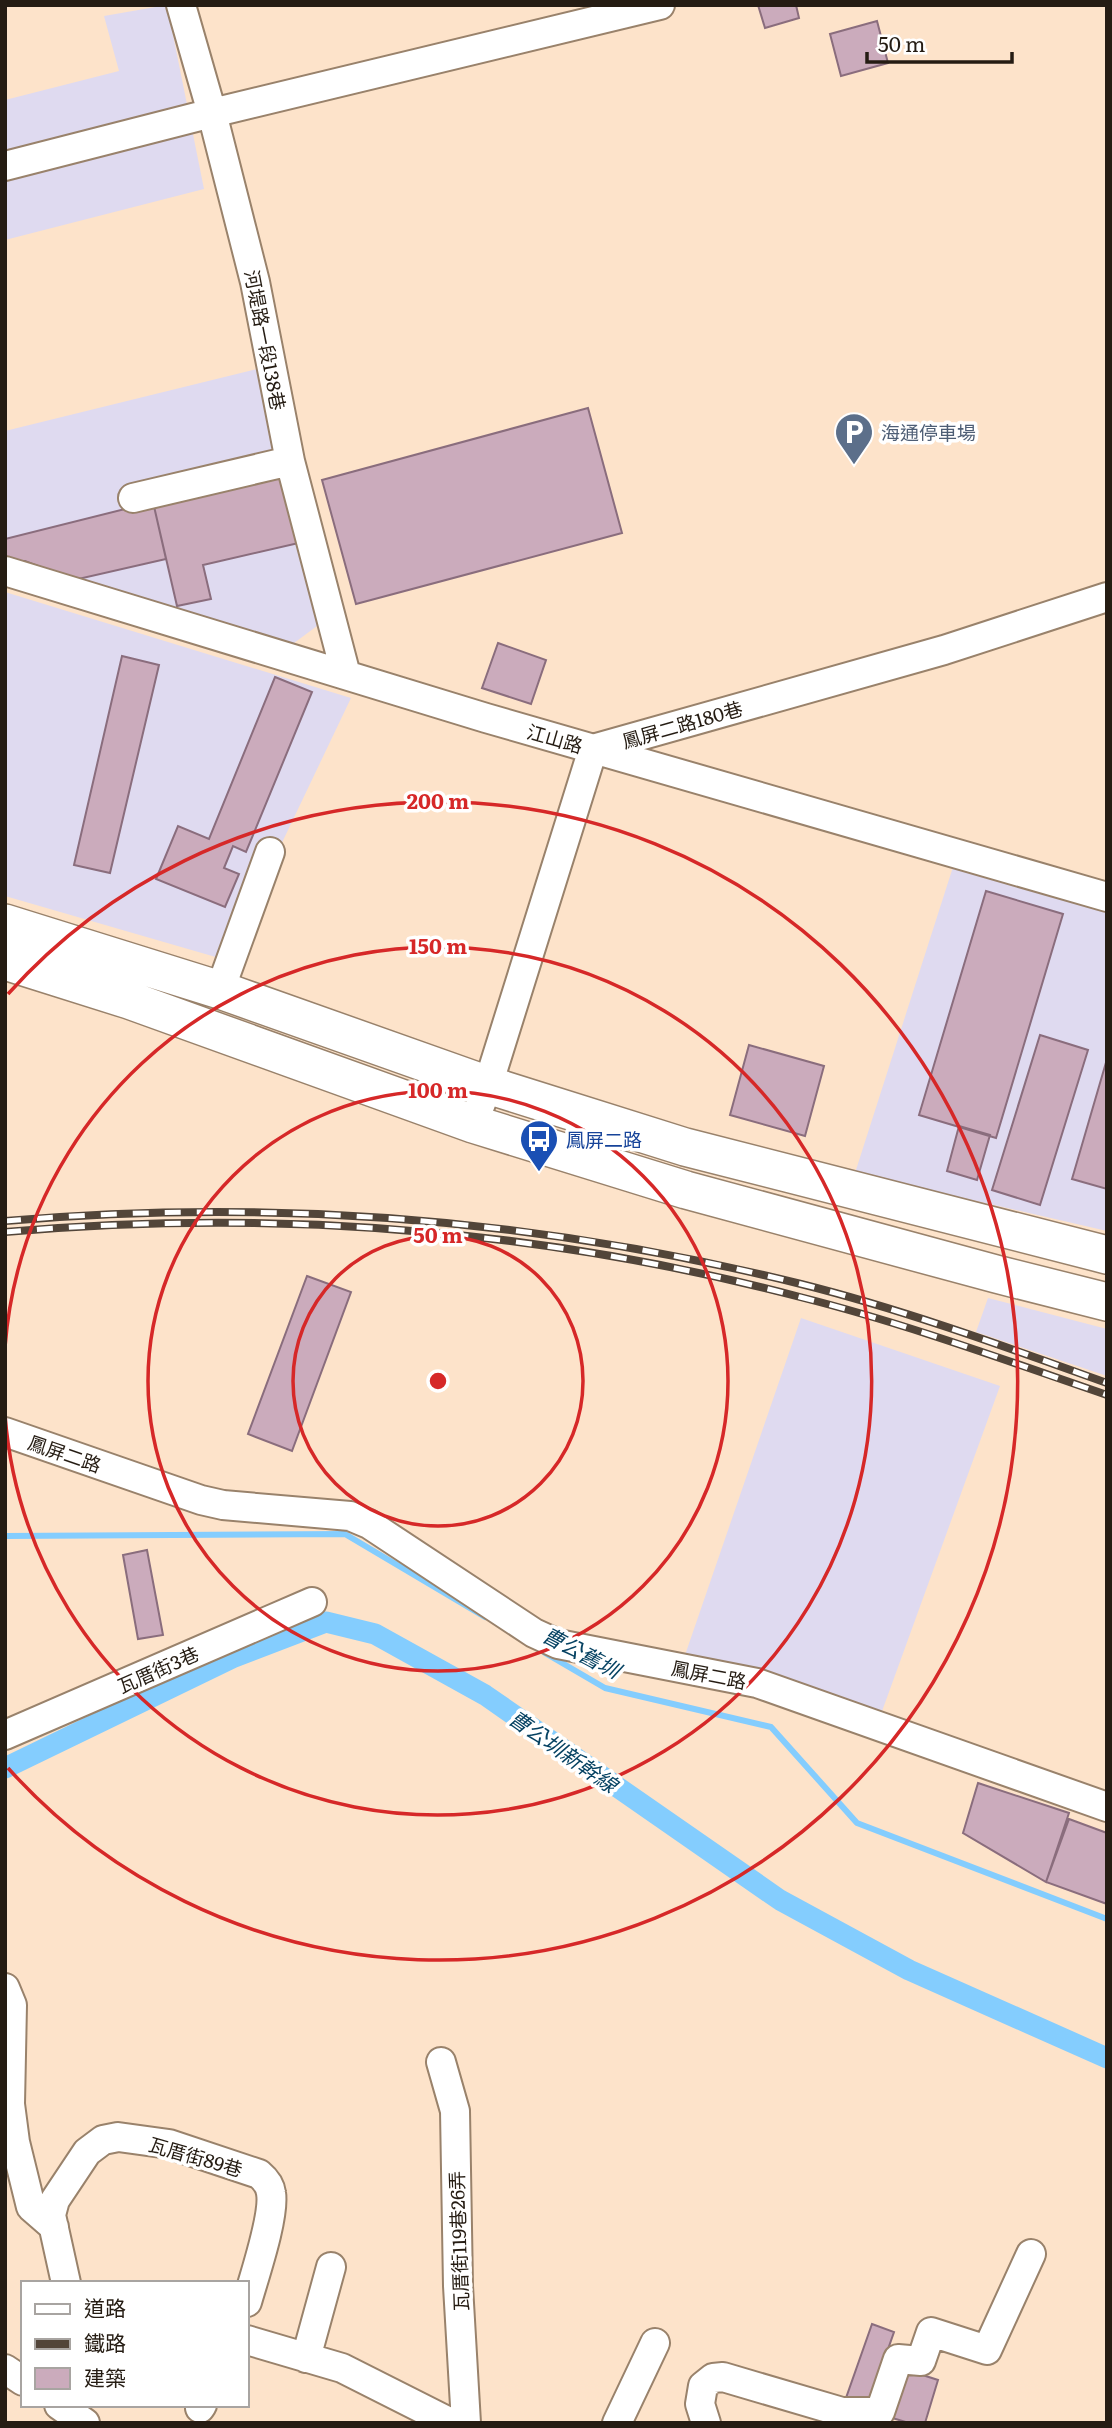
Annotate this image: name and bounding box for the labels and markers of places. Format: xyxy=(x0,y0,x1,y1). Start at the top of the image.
parking icon: 海通停車場 xyxy=(833,411,875,466)
place label: 海通停車場 xyxy=(881,418,976,446)
bus stop icon: 鳳屏二路 xyxy=(518,1118,560,1173)
place label: 鳳屏二路 xyxy=(566,1125,642,1153)
centre of rings xyxy=(426,1369,450,1393)

